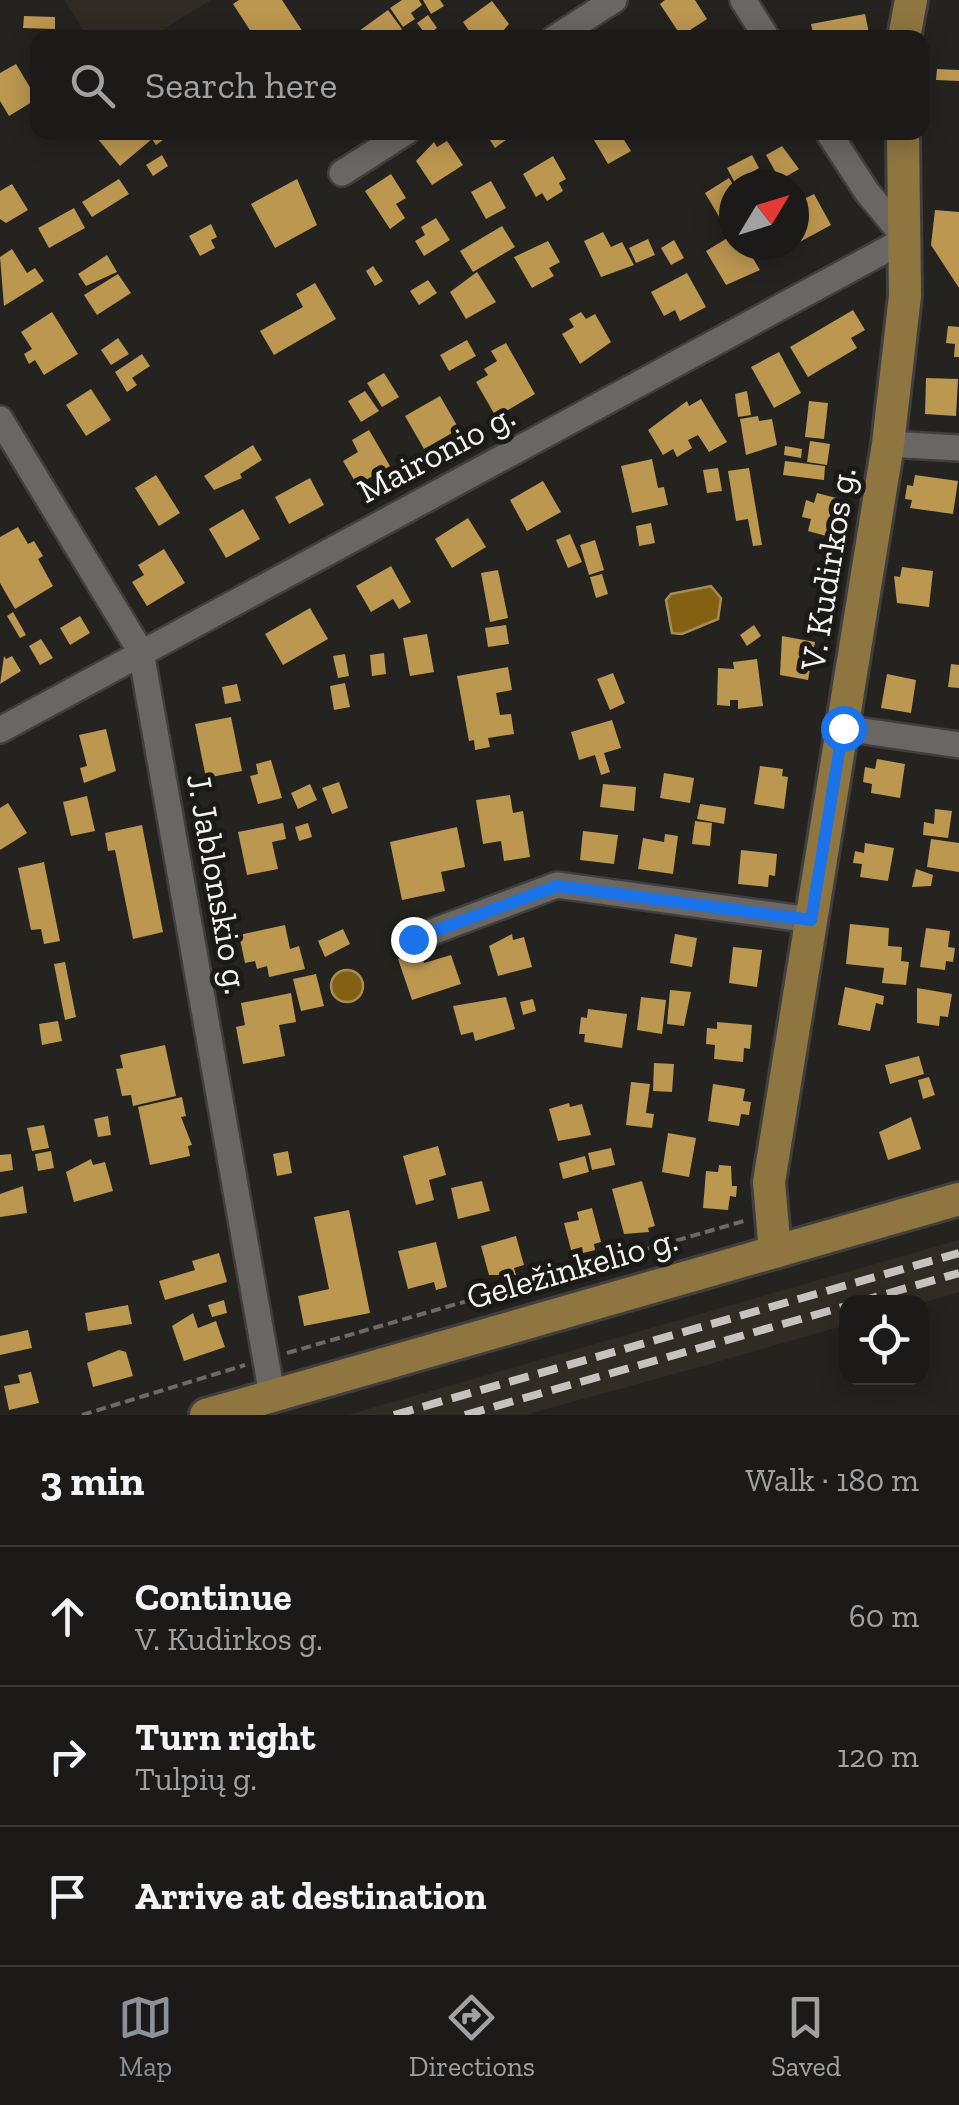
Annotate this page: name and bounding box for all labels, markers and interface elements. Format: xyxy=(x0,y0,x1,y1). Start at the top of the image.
search box xyxy=(30,30,929,140)
icon: search xyxy=(65,58,120,113)
text: Search here xyxy=(145,62,337,108)
north arrow xyxy=(719,170,809,260)
street label: Maironio g. xyxy=(350,394,522,512)
street label: V. Kudirkos g. xyxy=(791,464,865,675)
route start xyxy=(821,706,867,752)
street label: J. Jablonskio g. xyxy=(178,771,258,997)
route end xyxy=(391,917,437,963)
street label: Geležinkelio g. xyxy=(462,1218,682,1318)
map controls xyxy=(839,1295,929,1385)
button: locate xyxy=(839,1295,929,1385)
text: 3 min xyxy=(40,1455,145,1506)
text: Walk · 180 m xyxy=(746,1461,919,1499)
text: Continue xyxy=(135,1574,292,1620)
icon: ahead xyxy=(40,1589,95,1644)
text: 60 m xyxy=(849,1597,919,1635)
text: V. Kudirkos g. xyxy=(135,1620,323,1658)
text: Turn right xyxy=(135,1714,315,1760)
icon: right xyxy=(40,1729,95,1784)
text: 120 m xyxy=(837,1737,919,1775)
text: Tulpių g. xyxy=(135,1760,257,1798)
icon: arrive xyxy=(40,1869,95,1924)
text: Arrive at destination xyxy=(135,1873,486,1919)
tab: Map xyxy=(118,1990,173,2083)
tab: Directions xyxy=(409,1990,535,2083)
tab: Saved xyxy=(771,1990,841,2083)

